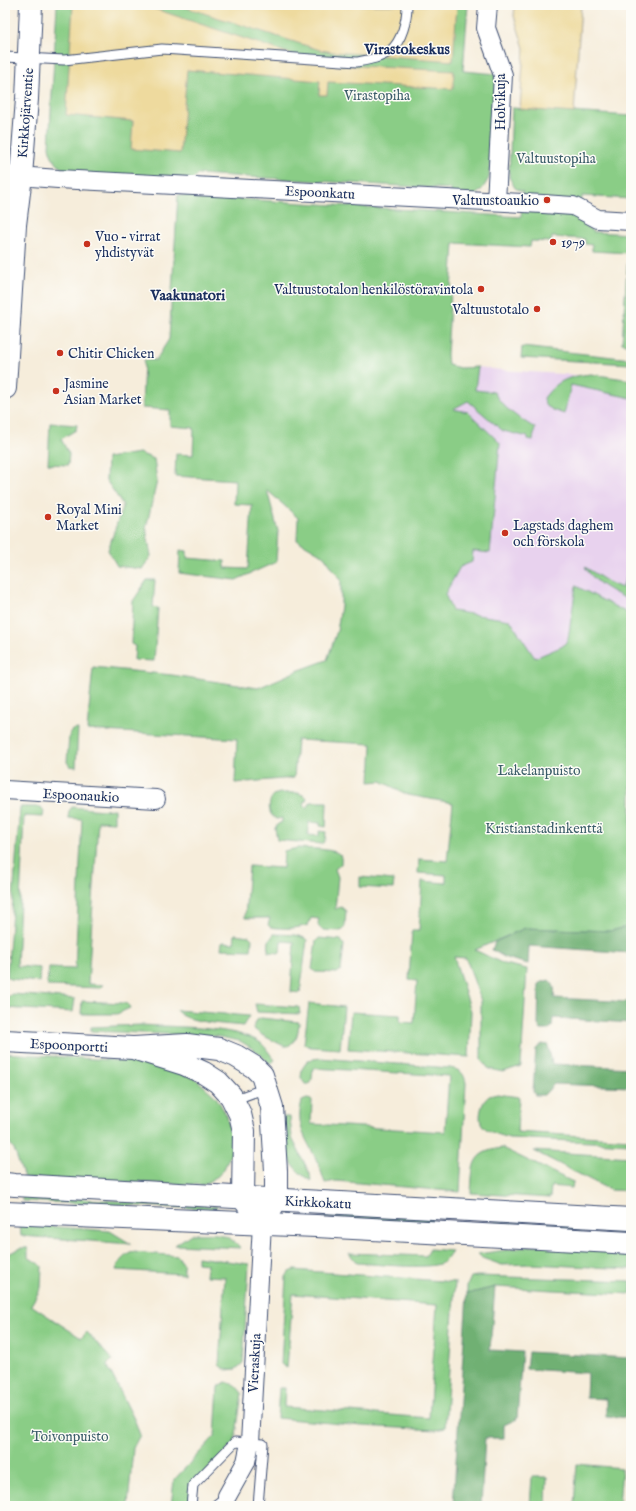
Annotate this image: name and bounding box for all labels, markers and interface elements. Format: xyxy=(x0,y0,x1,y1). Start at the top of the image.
district label: Virastokeskus xyxy=(363,40,450,59)
street label: Kirkkojärventie xyxy=(14,67,38,159)
street label: Holvikuja xyxy=(492,73,510,131)
park label: Virastopiha xyxy=(343,87,411,105)
park label: Valtuustopiha xyxy=(515,150,597,168)
street label: Espoonkatu xyxy=(284,182,356,204)
place label: Valtuustoaukio xyxy=(451,192,539,210)
marker: Valtuustoaukio xyxy=(542,195,552,205)
place label: Vuo – virrat yhdistyvät xyxy=(94,228,161,262)
place label: 1979 xyxy=(561,234,585,252)
marker: 1979 xyxy=(548,237,558,247)
marker: Vuo – virrat yhdistyvät xyxy=(82,239,92,249)
place label: Valtuustotalon henkilöstöravintola xyxy=(273,281,474,299)
marker: Valtuustotalon henkilöstöravintola xyxy=(476,284,486,294)
district label: Vaakunatori xyxy=(150,286,225,305)
place label: Valtuustotalo xyxy=(451,301,529,319)
marker: Valtuustotalo xyxy=(532,304,542,314)
place label: Chitir Chicken xyxy=(68,345,155,363)
marker: Chitir Chicken xyxy=(55,348,65,358)
place label: Jasmine Asian Market xyxy=(62,375,142,409)
marker: Jasmine Asian Market xyxy=(51,386,61,396)
place label: Royal Mini Market xyxy=(56,501,122,535)
marker: Royal Mini Market xyxy=(43,512,53,522)
place label: Lagstads daghem och förskola xyxy=(513,517,614,551)
marker: Lagstads daghem och förskola xyxy=(500,528,510,538)
park label: Lakelanpuisto xyxy=(498,762,581,780)
street label: Espoonaukio xyxy=(42,785,120,807)
park label: Kristianstadinkenttä xyxy=(485,820,604,838)
street label: Espoonportti xyxy=(29,1035,109,1057)
street label: Kirkkokatu xyxy=(284,1192,352,1214)
street label: Vieraskuja xyxy=(244,1332,266,1394)
park label: Toivonpuisto xyxy=(32,1428,109,1446)

